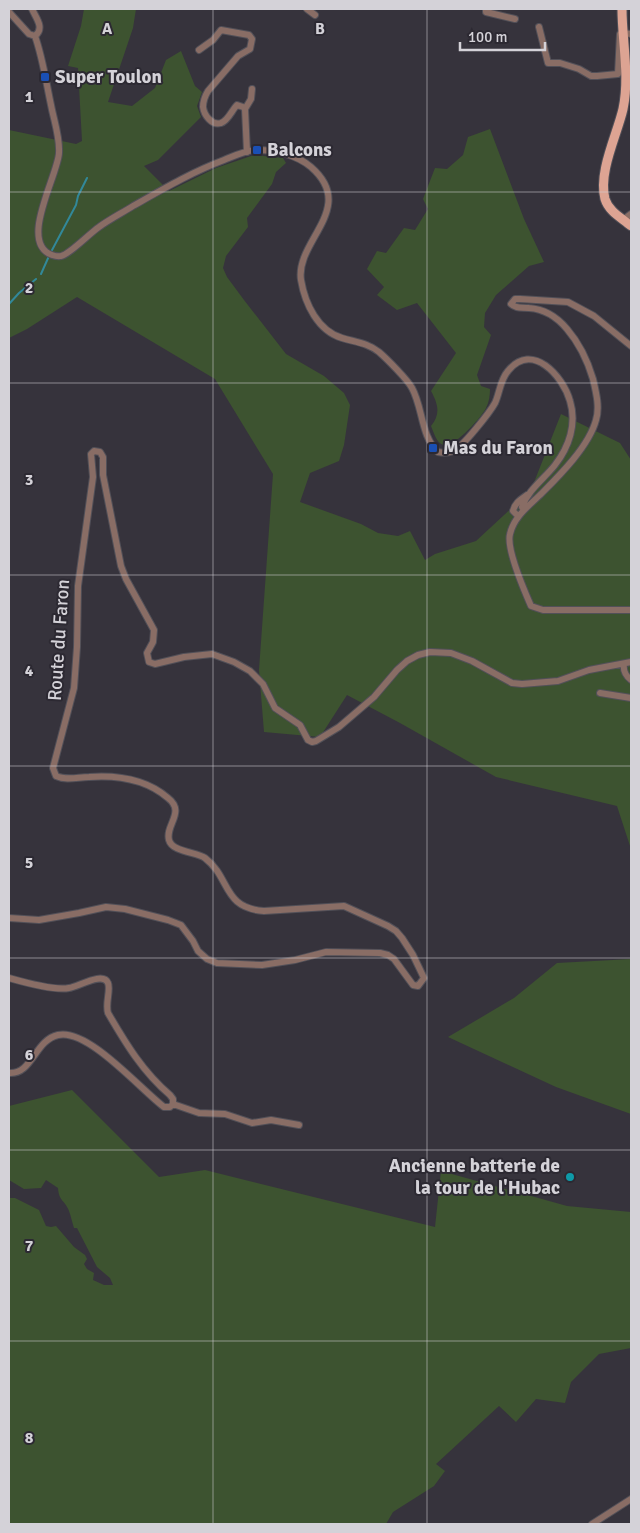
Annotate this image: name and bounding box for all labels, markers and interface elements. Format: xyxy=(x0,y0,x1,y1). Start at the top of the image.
text: A xyxy=(102,19,113,39)
text: B xyxy=(315,19,325,39)
scale bar xyxy=(460,20,545,52)
text: 100 m xyxy=(468,28,508,46)
place label: Super Toulon xyxy=(55,65,162,89)
marker: Super Toulon xyxy=(39,71,51,83)
text: 1 xyxy=(25,87,34,107)
place label: Balcons xyxy=(267,138,332,162)
marker: Balcons xyxy=(251,144,263,156)
text: 2 xyxy=(25,278,33,298)
place label: Mas du Faron xyxy=(443,436,553,460)
marker: Mas du Faron xyxy=(427,442,439,454)
text: 3 xyxy=(25,470,33,490)
street label: Route du Faron xyxy=(43,578,75,702)
text: 4 xyxy=(25,661,34,681)
text: 5 xyxy=(25,853,33,873)
text: 6 xyxy=(25,1045,34,1065)
place label: Ancienne batterie de la tour de l'Hubac xyxy=(389,1154,560,1200)
marker: Ancienne batterie de la tour de l'Hubac xyxy=(564,1171,576,1183)
text: 7 xyxy=(25,1236,34,1256)
text: 8 xyxy=(25,1428,34,1448)

